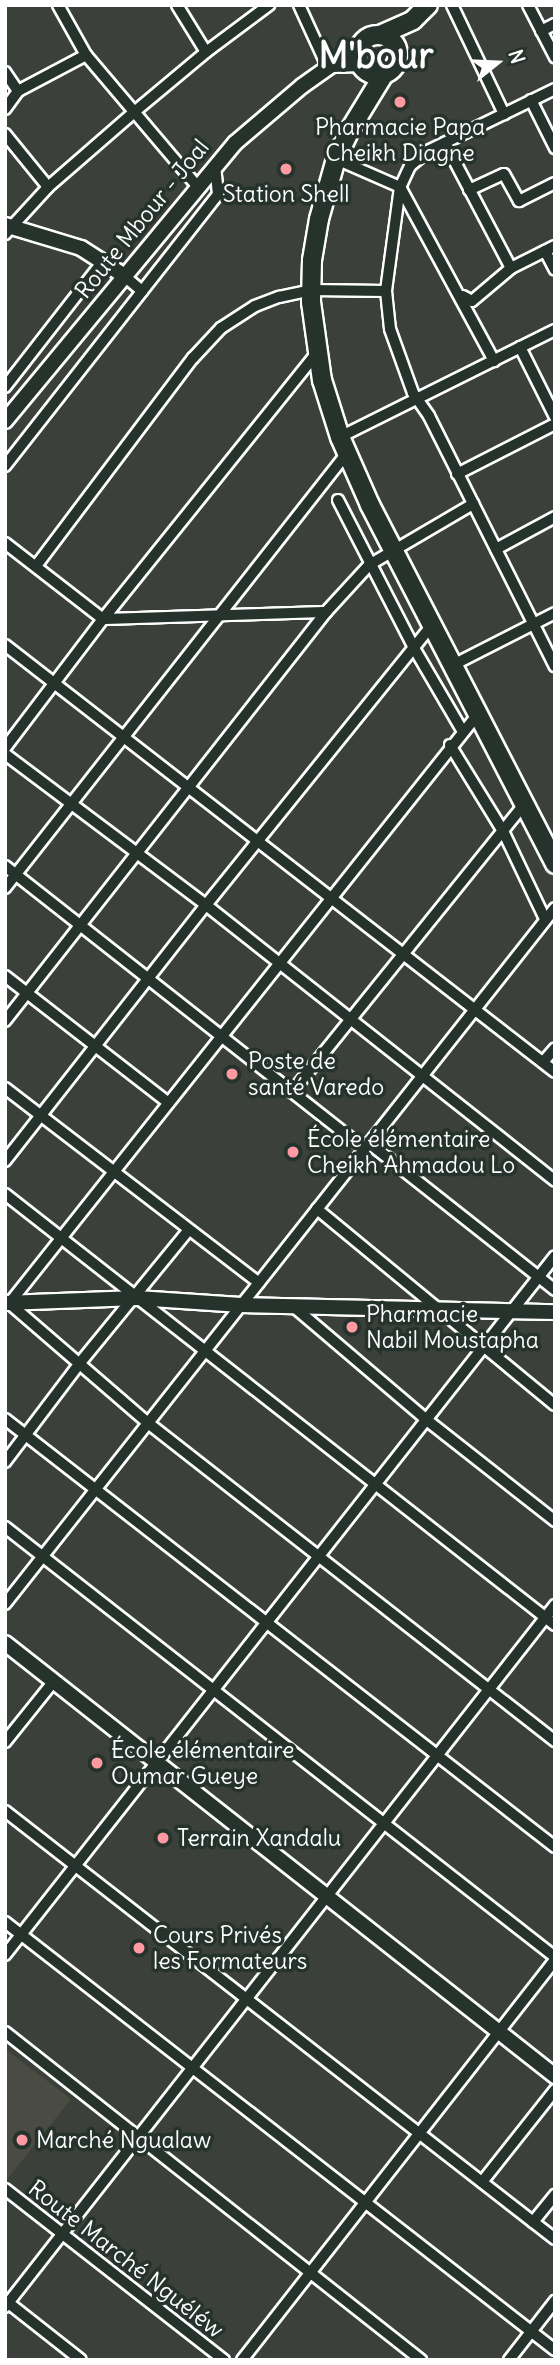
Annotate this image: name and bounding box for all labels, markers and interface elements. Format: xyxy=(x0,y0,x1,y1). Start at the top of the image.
north arrow xyxy=(462,28,532,98)
district label: M'bour xyxy=(319,33,433,77)
text: N xyxy=(504,47,530,66)
marker: Pharmacie Papa Cheikh Diagne xyxy=(392,94,408,110)
place label: Pharmacie Papa Cheikh Diagne xyxy=(315,113,485,167)
street label: Route Mbour - Joal xyxy=(69,134,215,304)
marker: Station Shell xyxy=(278,161,294,177)
place label: Station Shell xyxy=(223,180,349,208)
place label: Poste de santé Varedo xyxy=(248,1047,384,1101)
marker: Poste de santé Varedo xyxy=(222,1064,242,1084)
place label: École élémentaire Cheikh Ahmadou Lo xyxy=(307,1125,515,1179)
marker: École élémentaire Cheikh Ahmadou Lo xyxy=(285,1144,301,1160)
place label: Pharmacie Nabil Moustapha xyxy=(366,1300,539,1354)
marker: Pharmacie Nabil Moustapha xyxy=(344,1319,360,1335)
place label: École élémentaire Oumar Gueye xyxy=(111,1736,294,1790)
marker: École élémentaire Oumar Gueye xyxy=(89,1755,105,1771)
place label: Terrain Xandalu xyxy=(177,1824,341,1852)
marker: Terrain Xandalu xyxy=(155,1830,171,1846)
place label: Cours Privés les Formateurs xyxy=(153,1921,307,1975)
marker: Cours Privés les Formateurs xyxy=(131,1940,147,1956)
place label: Marché Ngualaw xyxy=(36,2126,211,2154)
marker: Marché Ngualaw xyxy=(14,2132,30,2148)
street label: Route Marché Nguéléw xyxy=(23,2174,229,2344)

